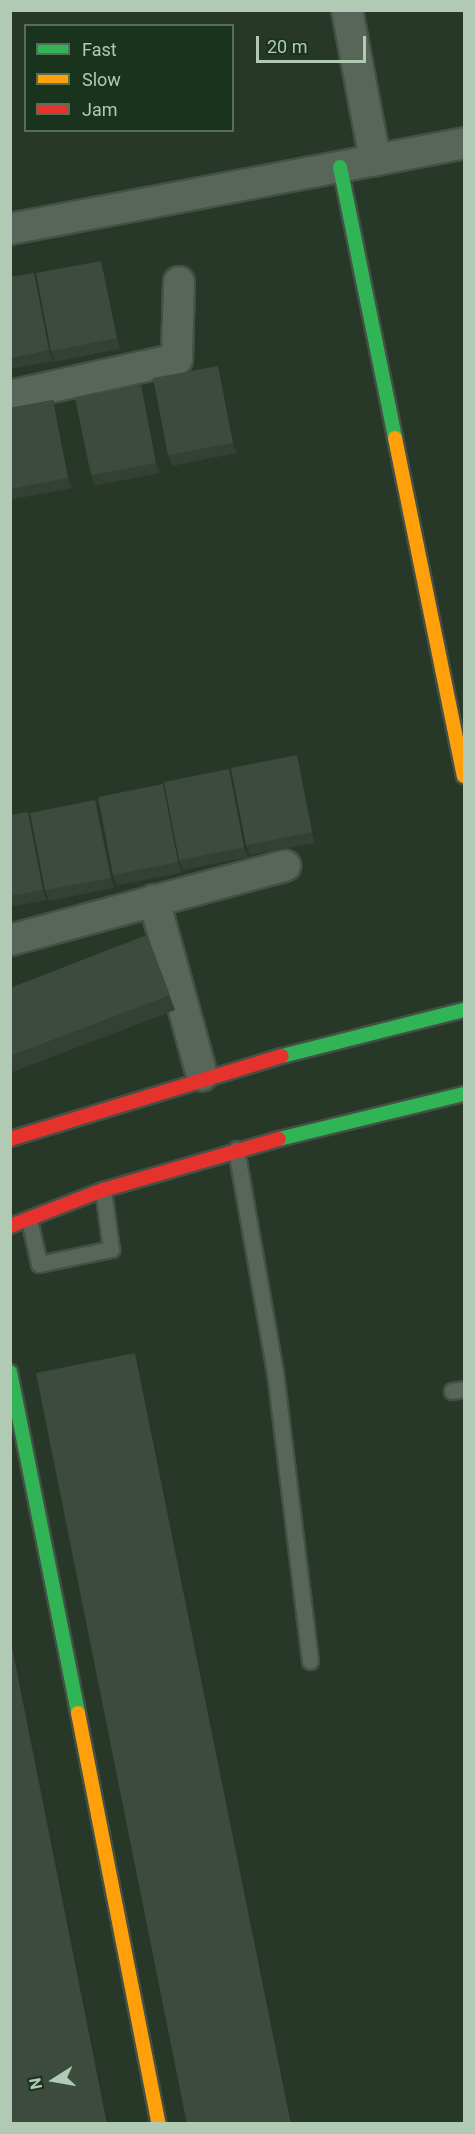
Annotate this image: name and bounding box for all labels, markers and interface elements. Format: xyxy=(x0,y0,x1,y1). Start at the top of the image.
legend xyxy=(24,24,234,132)
scale bar xyxy=(259,24,368,62)
text: 20 m xyxy=(267,36,307,57)
text: Fast xyxy=(82,39,117,60)
text: Slow xyxy=(82,69,121,90)
text: Jam xyxy=(82,99,118,120)
north arrow xyxy=(24,2050,84,2110)
text: N xyxy=(25,2076,46,2091)

